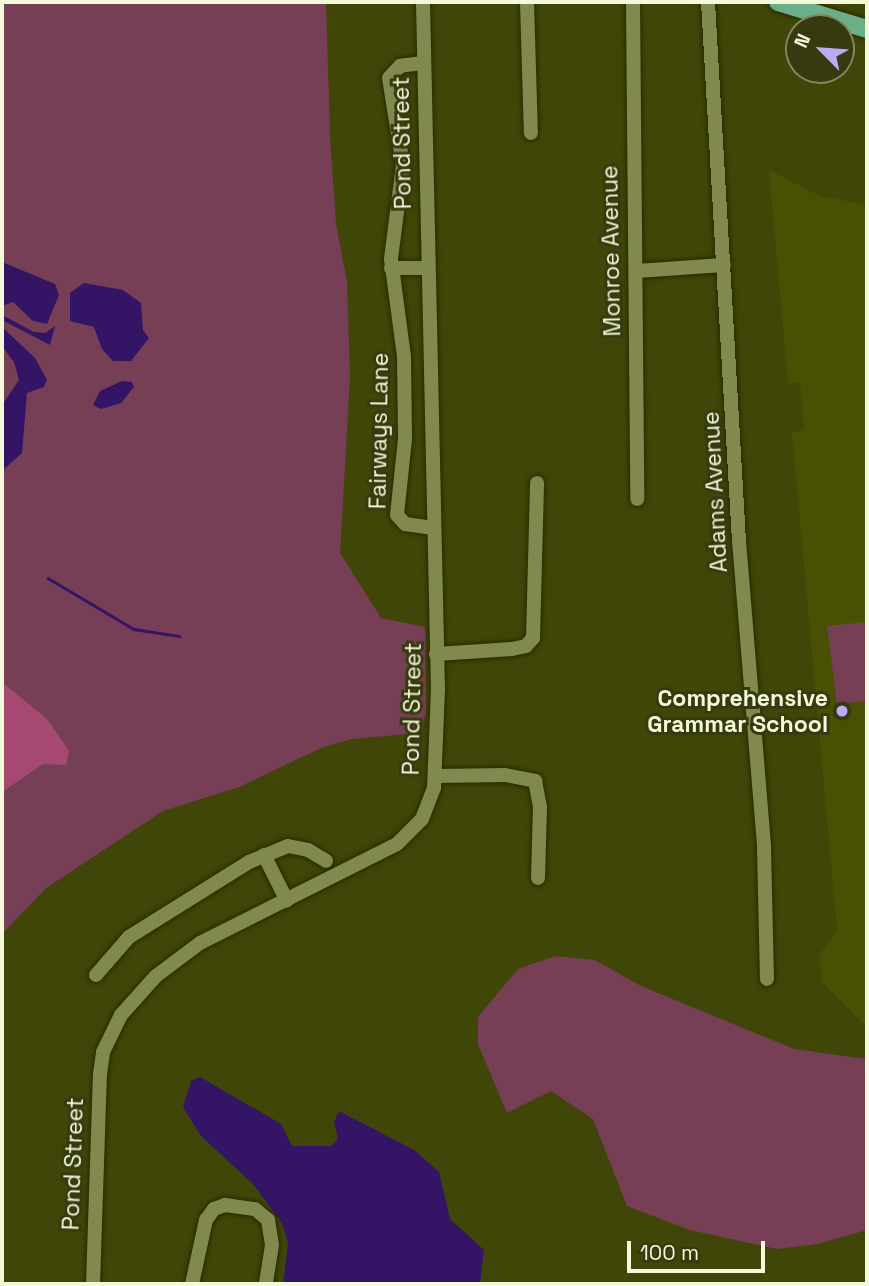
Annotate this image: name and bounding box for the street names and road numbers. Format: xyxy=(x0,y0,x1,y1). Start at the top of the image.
street label: Pond Street xyxy=(387,76,417,210)
street label: Monroe Avenue xyxy=(596,165,626,337)
street label: Fairways Lane xyxy=(364,352,394,510)
street label: Adams Avenue xyxy=(697,411,733,573)
street label: Pond Street xyxy=(397,642,427,776)
street label: Pond Street xyxy=(57,1097,89,1231)

